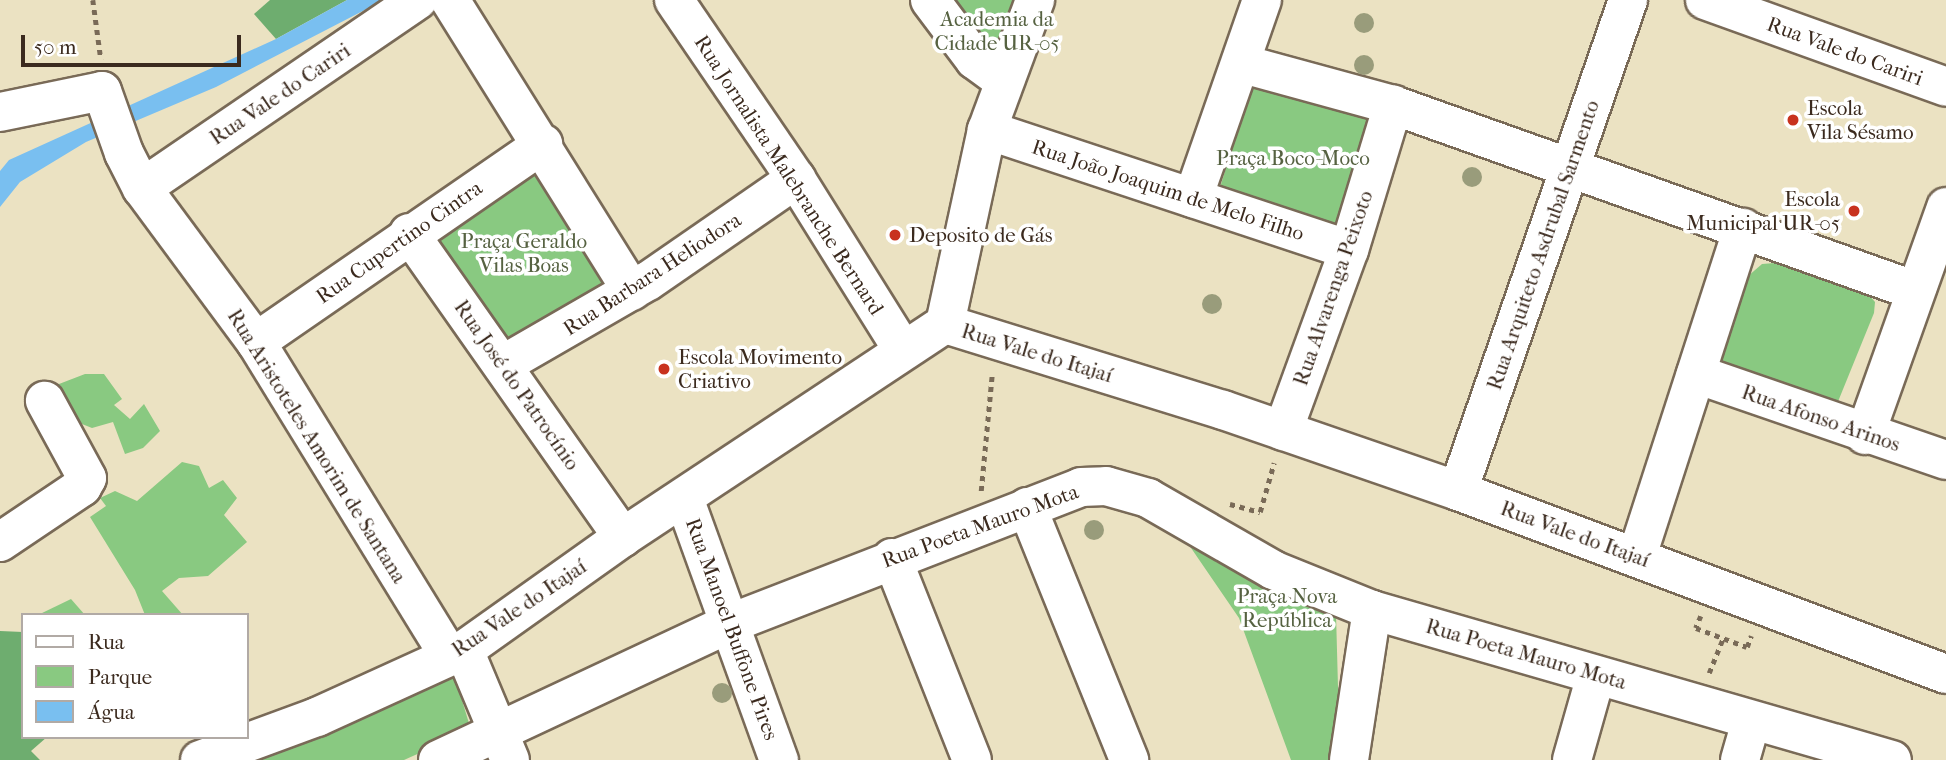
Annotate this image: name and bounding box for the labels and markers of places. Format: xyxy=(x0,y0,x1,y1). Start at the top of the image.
place label: Escola Vila Sésamo xyxy=(1807,95,1914,145)
marker: Escola Vila Sésamo xyxy=(1785,112,1801,128)
place label: Escola Municipal UR-05 xyxy=(1686,186,1840,236)
marker: Escola Municipal UR-05 xyxy=(1846,203,1862,219)
place label: Deposito de Gás xyxy=(909,222,1053,248)
marker: Deposito de Gás xyxy=(887,227,903,243)
place label: Escola Movimento Criativo xyxy=(678,344,842,394)
marker: Escola Movimento Criativo xyxy=(656,361,672,377)

